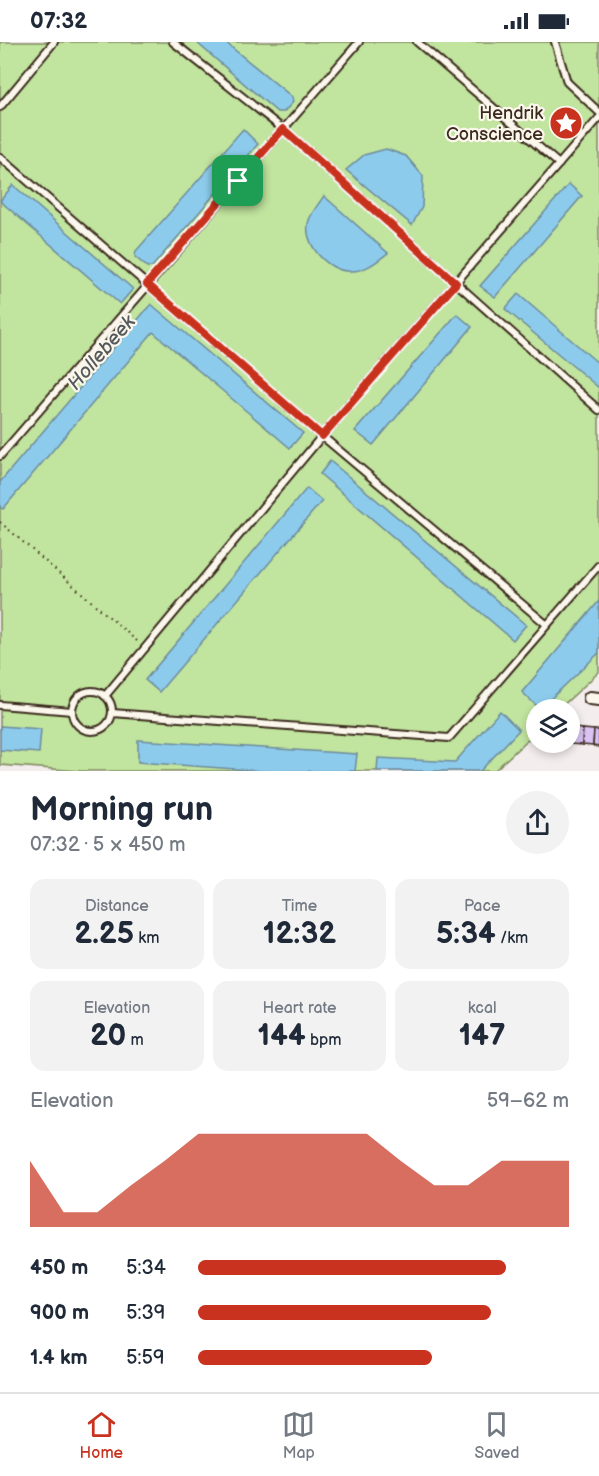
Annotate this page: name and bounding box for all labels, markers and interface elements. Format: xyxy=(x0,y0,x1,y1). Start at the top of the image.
text: 07:32 xyxy=(30,8,87,35)
place label: Hendrik Conscience xyxy=(446,103,543,145)
place icon: Hendrik Conscience xyxy=(548,105,584,141)
pin xyxy=(212,155,263,206)
icon: arrive xyxy=(221,164,254,197)
water label: Hollebeek xyxy=(63,309,142,395)
map controls xyxy=(526,699,580,753)
button: layers xyxy=(526,699,580,753)
text: Morning run xyxy=(30,790,213,830)
button: share xyxy=(506,791,569,854)
text: 07:32 · 5 × 450 m xyxy=(30,833,186,857)
text: Distance xyxy=(85,897,149,916)
text: Time xyxy=(282,897,317,916)
text: Pace xyxy=(464,897,500,916)
text: 2.25 xyxy=(74,916,134,952)
text: 12:32 xyxy=(263,916,336,952)
text: 5:34 xyxy=(436,916,496,952)
text: km xyxy=(134,929,159,948)
text: /km xyxy=(496,929,528,948)
text: Elevation xyxy=(83,999,150,1018)
text: Heart rate xyxy=(263,999,336,1018)
text: kcal xyxy=(468,999,497,1018)
text: 20 xyxy=(90,1018,126,1054)
text: 144 xyxy=(258,1018,306,1054)
text: 147 xyxy=(459,1018,506,1054)
text: m xyxy=(126,1031,144,1050)
text: bpm xyxy=(306,1031,341,1050)
text: Elevation xyxy=(30,1089,113,1113)
text: 59–62 m xyxy=(487,1089,569,1113)
text: 450 m xyxy=(30,1256,88,1280)
text: 5:34 xyxy=(126,1256,166,1280)
text: 900 m xyxy=(30,1301,89,1325)
text: 5:39 xyxy=(126,1301,165,1325)
text: 1.4 km xyxy=(30,1346,88,1370)
text: 5:59 xyxy=(126,1346,165,1370)
tab: Home xyxy=(80,1408,123,1463)
tab: Map xyxy=(282,1408,315,1463)
tab: Saved xyxy=(474,1408,519,1463)

